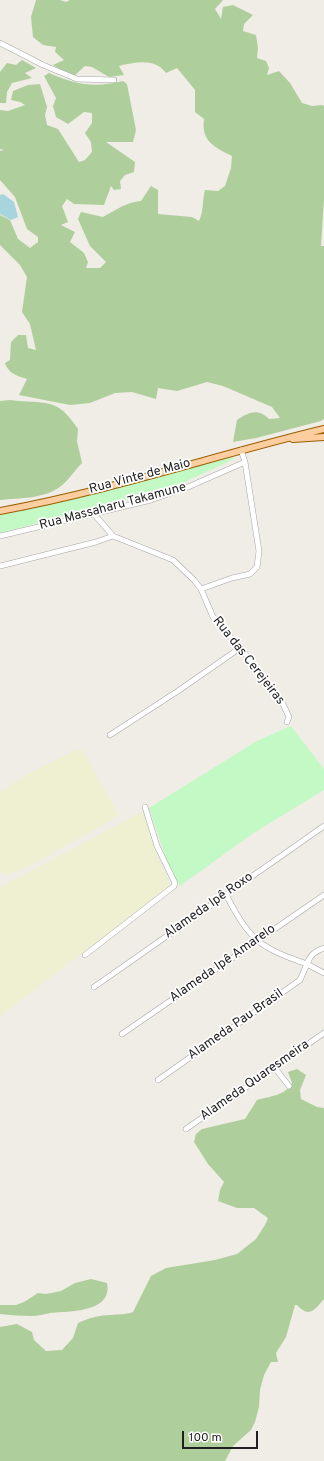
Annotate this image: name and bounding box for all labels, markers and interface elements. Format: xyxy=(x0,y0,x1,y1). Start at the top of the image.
street label: Rua Vinte de Maio xyxy=(88,456,192,498)
street label: Rua Massaharu Takamune xyxy=(38,480,188,534)
street label: Rua das Cerejeiras xyxy=(209,614,287,708)
street label: Alameda Ipê Roxo xyxy=(162,869,256,943)
street label: Alameda Ipê Amarelo xyxy=(167,922,279,1006)
street label: Alameda Pau Brasil xyxy=(185,986,287,1064)
street label: Alameda Quaresmeira xyxy=(197,1037,313,1125)
scale bar xyxy=(184,1423,260,1449)
text: 100 m xyxy=(189,1430,222,1446)

